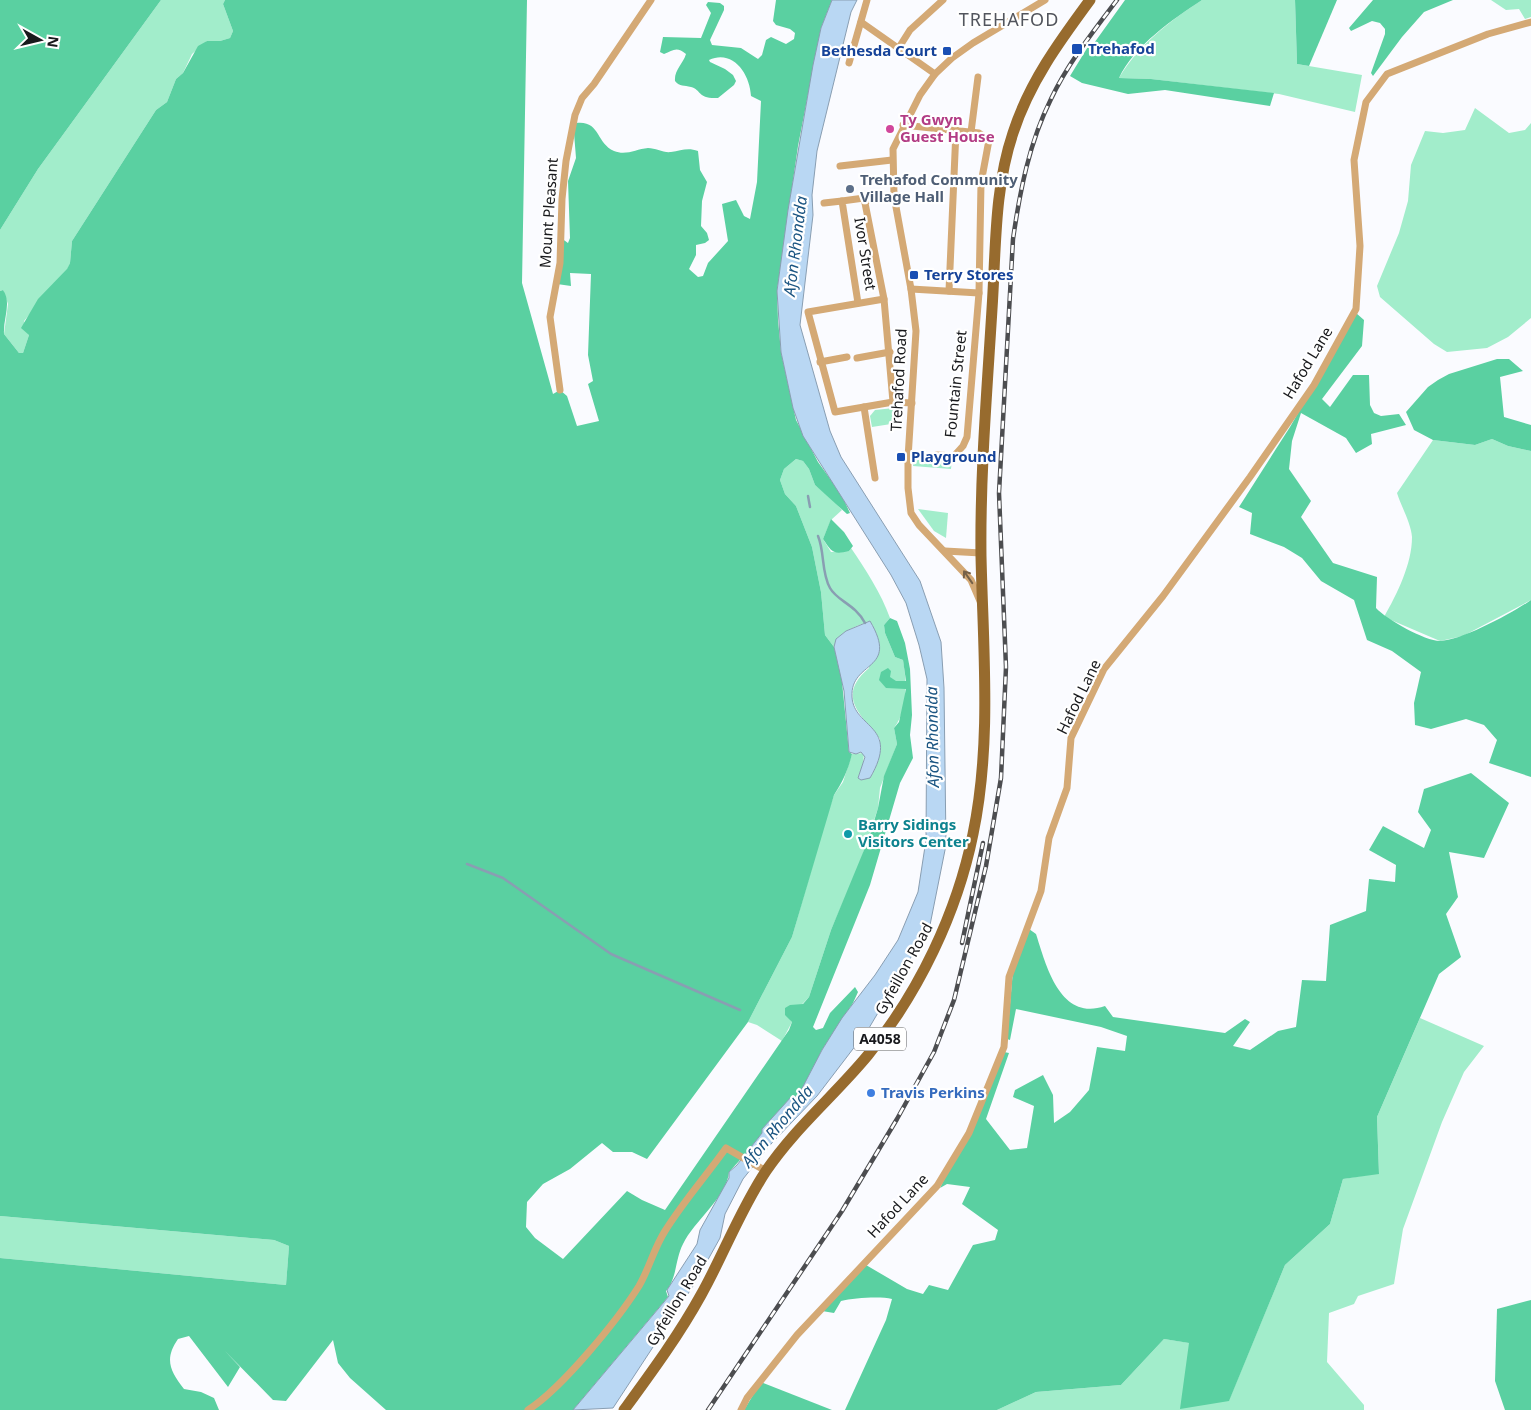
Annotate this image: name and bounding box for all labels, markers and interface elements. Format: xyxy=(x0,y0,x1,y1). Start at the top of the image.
district label: TREHAFOD xyxy=(959,7,1059,31)
north arrow xyxy=(15,15,65,65)
text: N xyxy=(43,35,64,49)
place label: Trehafod xyxy=(1088,38,1155,58)
place label: Bethesda Court xyxy=(821,40,937,60)
marker: Trehafod xyxy=(1070,42,1084,56)
marker: Bethesda Court xyxy=(941,45,953,57)
place label: Ty Gwyn Guest House xyxy=(900,109,995,146)
marker: Ty Gwyn Guest House xyxy=(884,123,896,135)
street label: Mount Pleasant xyxy=(534,156,562,269)
place label: Trehafod Community Village Hall xyxy=(860,169,1018,206)
marker: Trehafod Community Village Hall xyxy=(844,183,856,195)
water label: Afon Rhondda xyxy=(778,195,812,298)
street label: Ivor Street xyxy=(850,216,882,292)
place label: Terry Stores xyxy=(924,264,1013,284)
marker: Terry Stores xyxy=(908,269,920,281)
street label: Hafod Lane xyxy=(1278,323,1337,402)
street label: Trehafod Road xyxy=(885,328,911,432)
street label: Fountain Street xyxy=(939,328,971,439)
place label: Playground xyxy=(911,446,997,466)
marker: Playground xyxy=(895,451,907,463)
one-way arrow xyxy=(963,570,973,584)
street label: Hafod Lane xyxy=(1051,656,1105,737)
water label: Afon Rhondda xyxy=(920,686,944,789)
place label: Barry Sidings Visitors Center xyxy=(858,814,969,851)
marker: Barry Sidings Visitors Center xyxy=(842,828,854,840)
street label: Gyfeillon Road xyxy=(870,919,937,1018)
road number: A4058 xyxy=(854,1028,906,1050)
water label: Afon Rhondda xyxy=(736,1080,818,1172)
place label: Travis Perkins xyxy=(881,1082,985,1102)
marker: Travis Perkins xyxy=(865,1087,877,1099)
street label: Hafod Lane xyxy=(862,1169,932,1242)
street label: Gyfeillon Road xyxy=(641,1252,711,1349)

